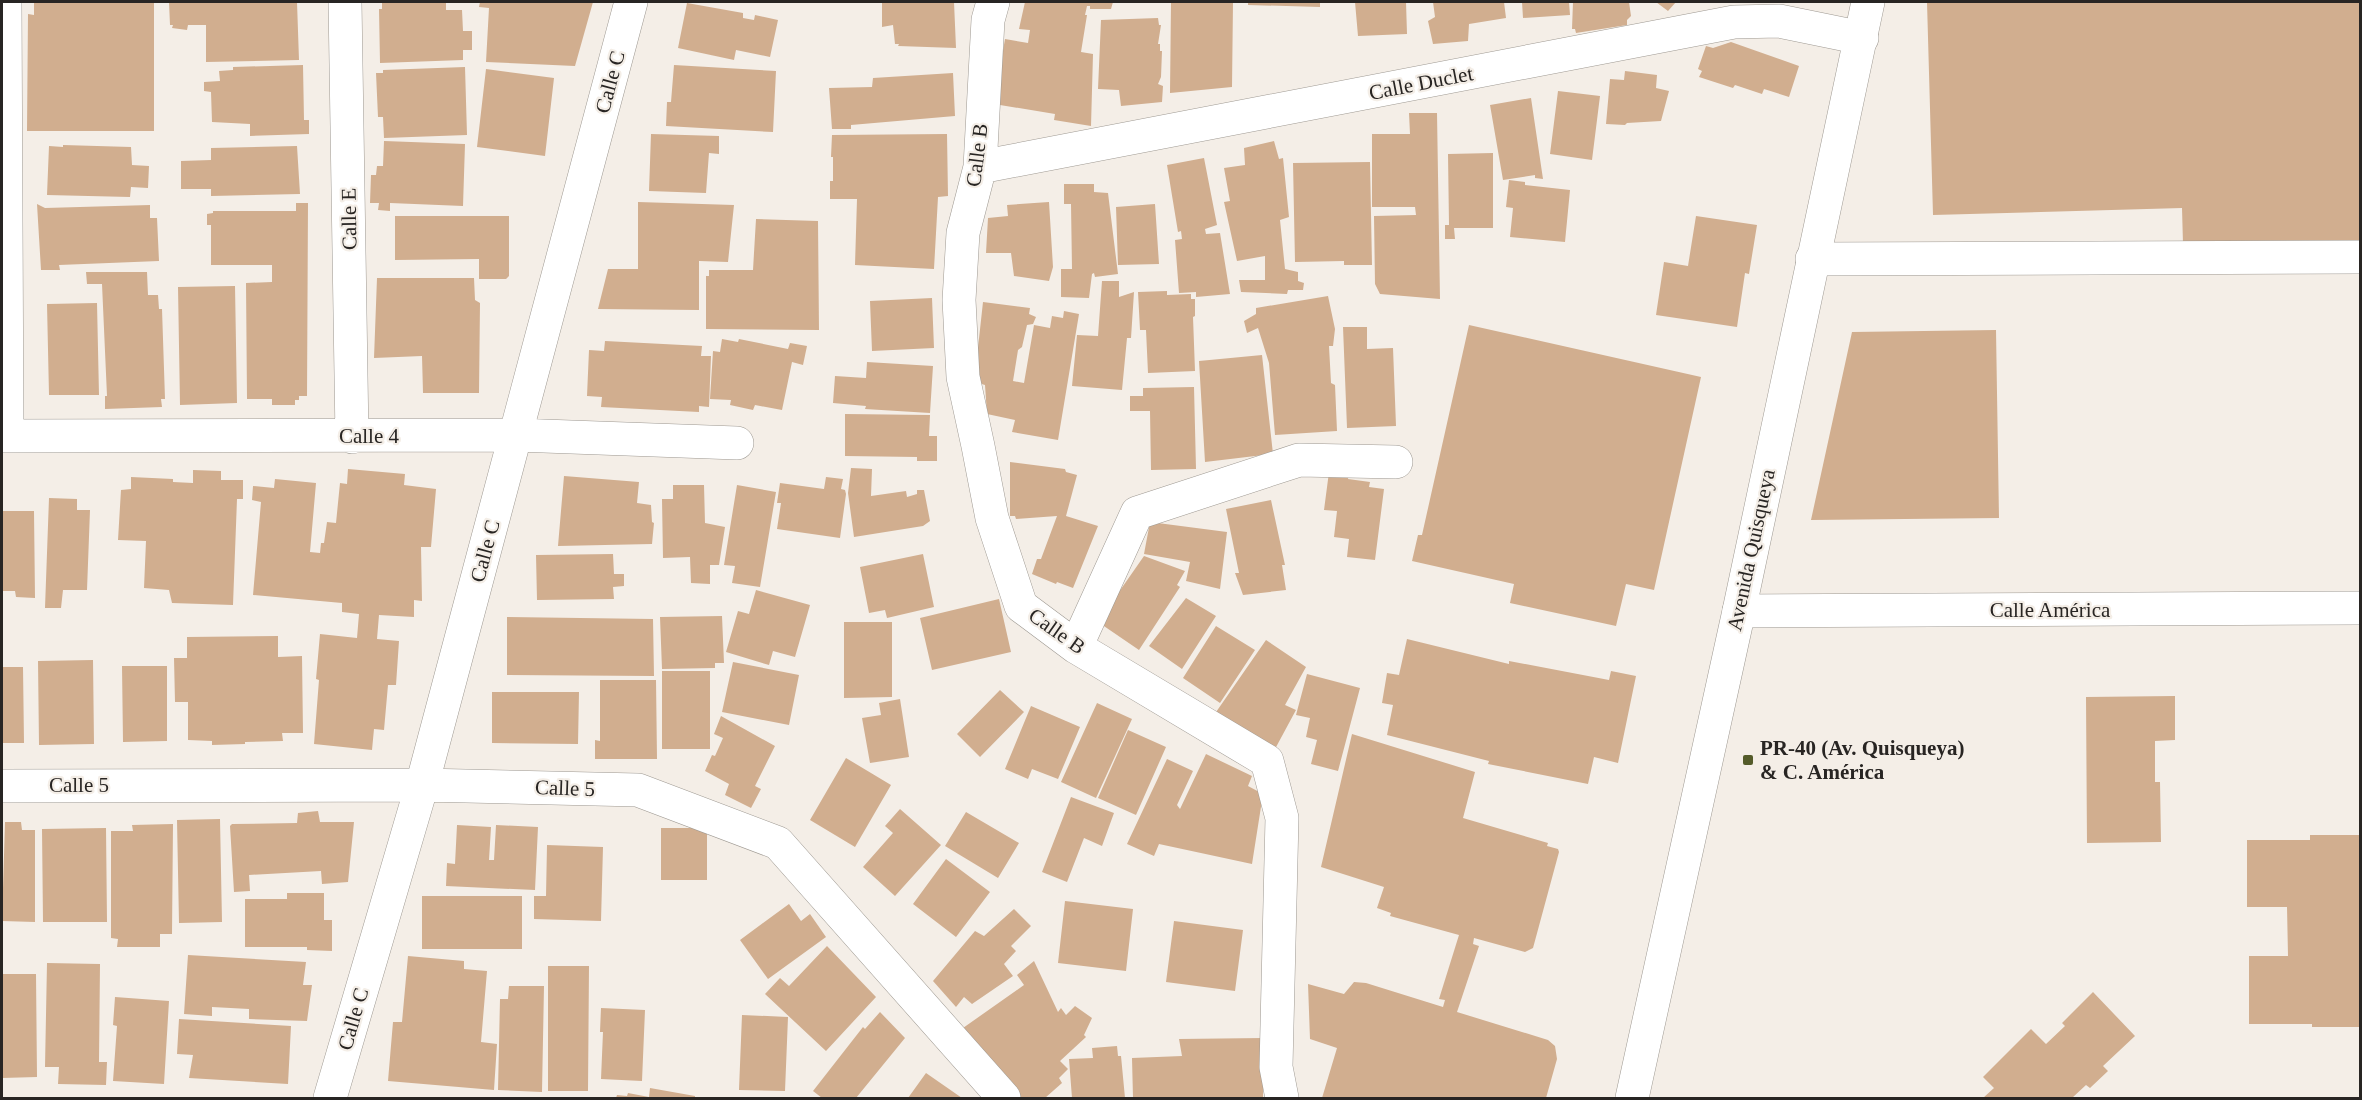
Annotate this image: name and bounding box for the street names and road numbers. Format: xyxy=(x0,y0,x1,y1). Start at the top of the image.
street label: Calle C xyxy=(590,48,630,116)
street label: Calle Duclet xyxy=(1367,61,1475,105)
street label: Calle B xyxy=(961,122,993,188)
street label: Calle E xyxy=(336,188,362,250)
street label: Calle 4 xyxy=(339,424,400,448)
street label: Avenida Quisqueya xyxy=(1722,466,1780,633)
street label: Calle C xyxy=(465,517,505,585)
street label: Calle América xyxy=(1990,598,2111,622)
street label: Calle B xyxy=(1024,603,1090,659)
street label: Calle 5 xyxy=(49,773,109,797)
street label: Calle 5 xyxy=(535,775,595,801)
street label: Calle C xyxy=(333,985,373,1053)

